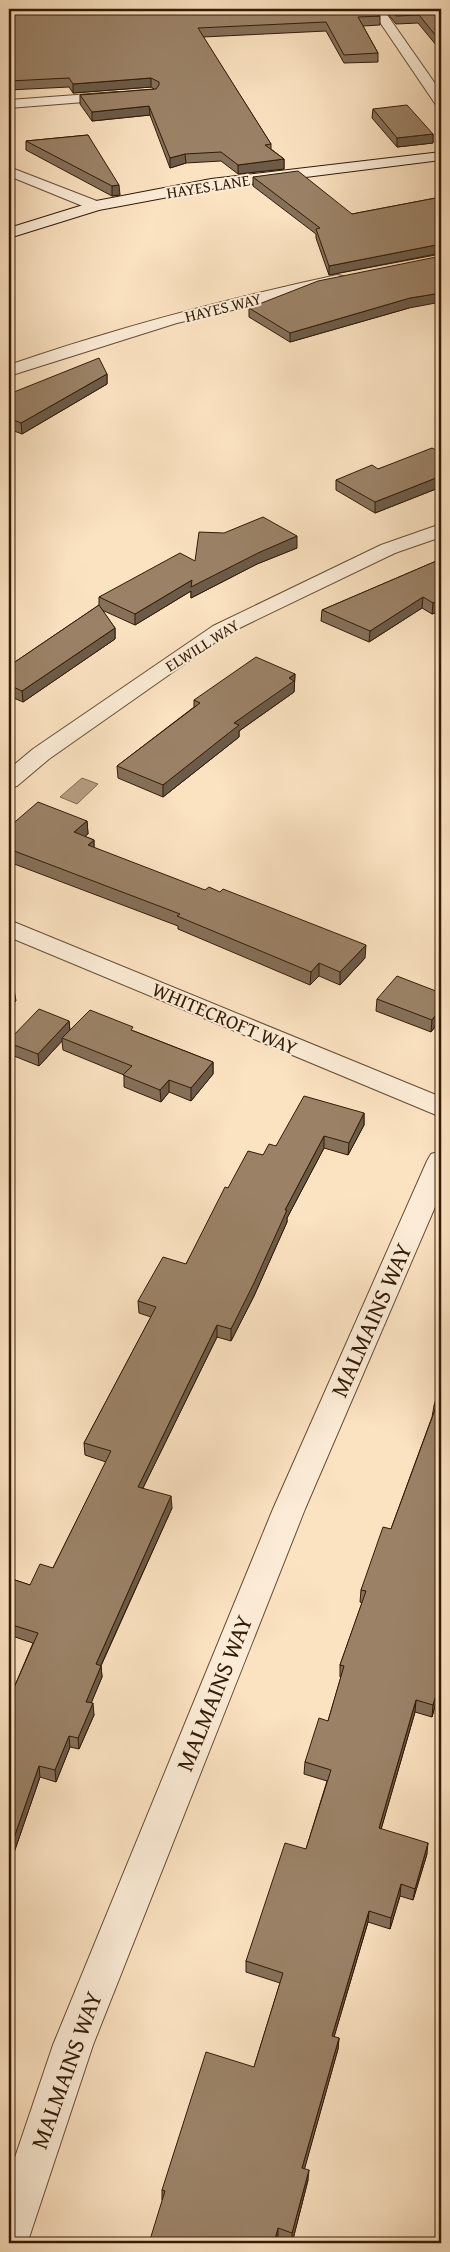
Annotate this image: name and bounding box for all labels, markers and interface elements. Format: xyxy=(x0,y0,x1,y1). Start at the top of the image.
street label: HAYES LANE xyxy=(165,168,251,204)
street label: HAYES WAY xyxy=(182,286,264,328)
street label: ELWILL WAY xyxy=(160,613,244,677)
street label: WHITECROFT WAY xyxy=(148,974,302,1062)
street label: MALMAINS WAY xyxy=(321,1237,421,1403)
street label: MALMAINS WAY xyxy=(167,1610,261,1776)
street label: MALMAINS WAY xyxy=(21,1986,111,2154)

